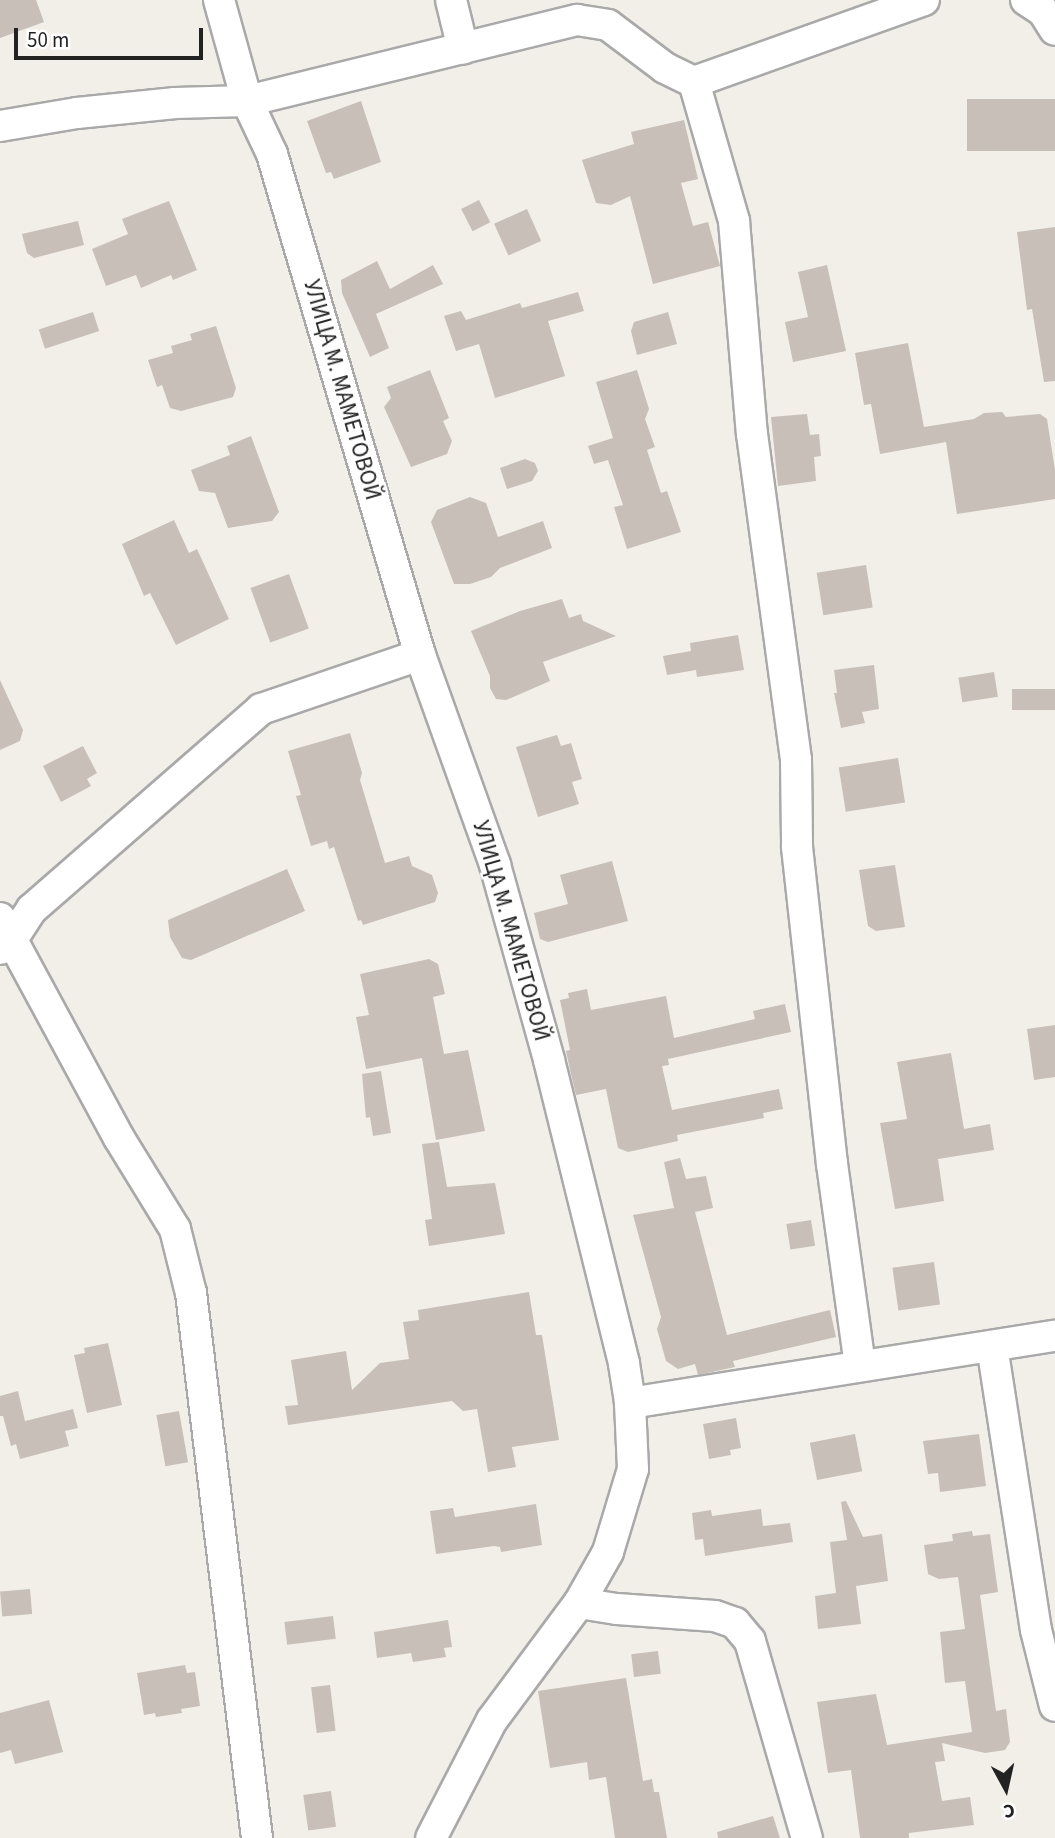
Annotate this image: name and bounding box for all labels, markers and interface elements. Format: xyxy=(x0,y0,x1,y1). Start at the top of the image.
scale bar xyxy=(18,14,206,58)
text: 50 m xyxy=(27,25,69,55)
street label: УЛИЦА М. МАМЕТОВОЙ xyxy=(297,277,387,503)
street label: УЛИЦА М. МАМЕТОВОЙ xyxy=(466,818,556,1044)
north arrow xyxy=(971,1754,1041,1824)
text: С xyxy=(1002,1796,1016,1824)

